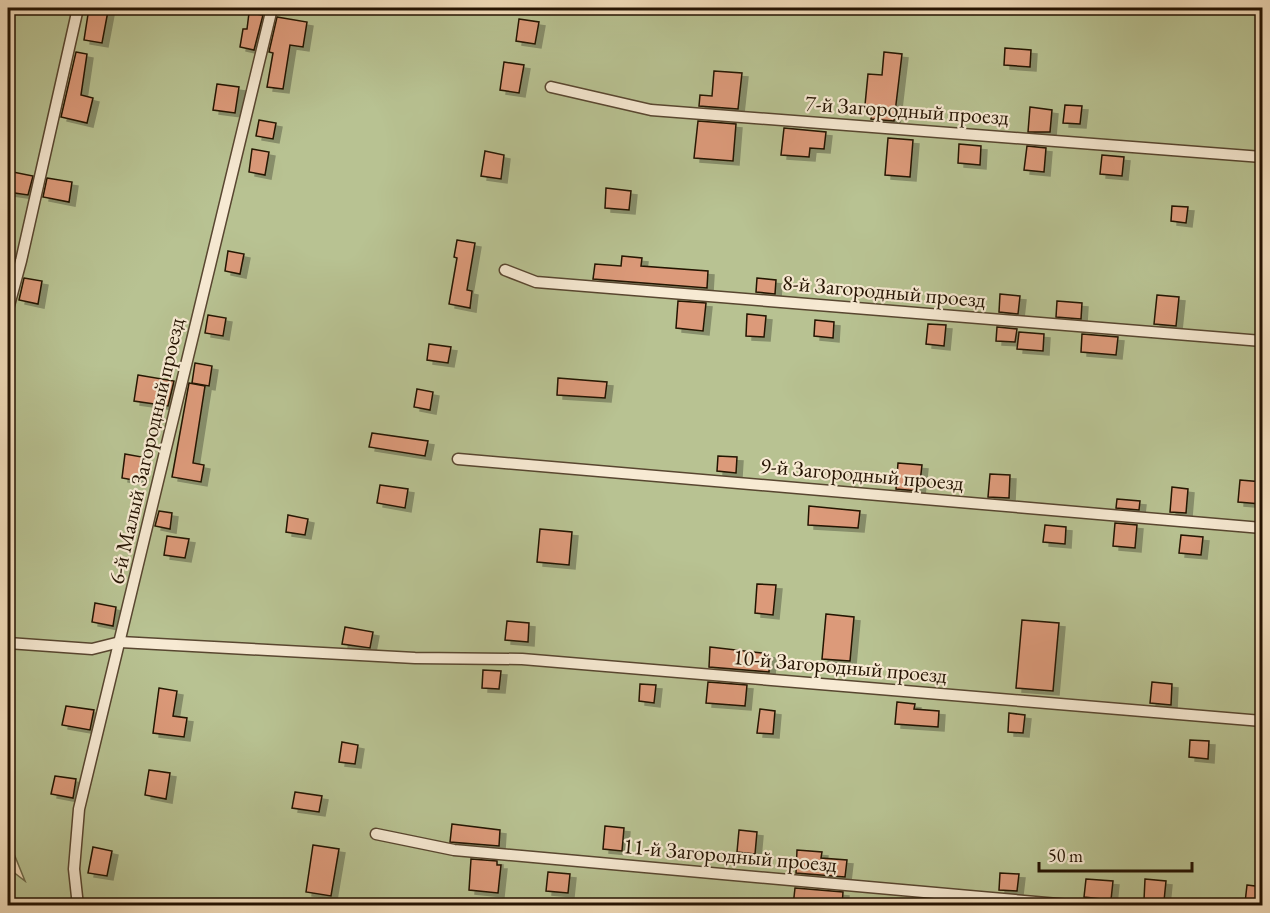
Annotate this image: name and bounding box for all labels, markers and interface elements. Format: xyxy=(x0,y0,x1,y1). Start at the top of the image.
street label: 7-й Загородный проезд xyxy=(804,88,1010,132)
street label: 8-й Загородный проезд xyxy=(781,268,987,314)
street label: 6-й Малый Загородный проезд xyxy=(101,315,191,587)
street label: 9-й Загородный проезд xyxy=(759,451,965,497)
street label: 10-й Загородный проезд xyxy=(732,642,948,690)
street label: 11-й Загородный проезд xyxy=(622,831,838,879)
scale bar xyxy=(1039,835,1192,873)
text: 50 m xyxy=(1048,844,1083,867)

